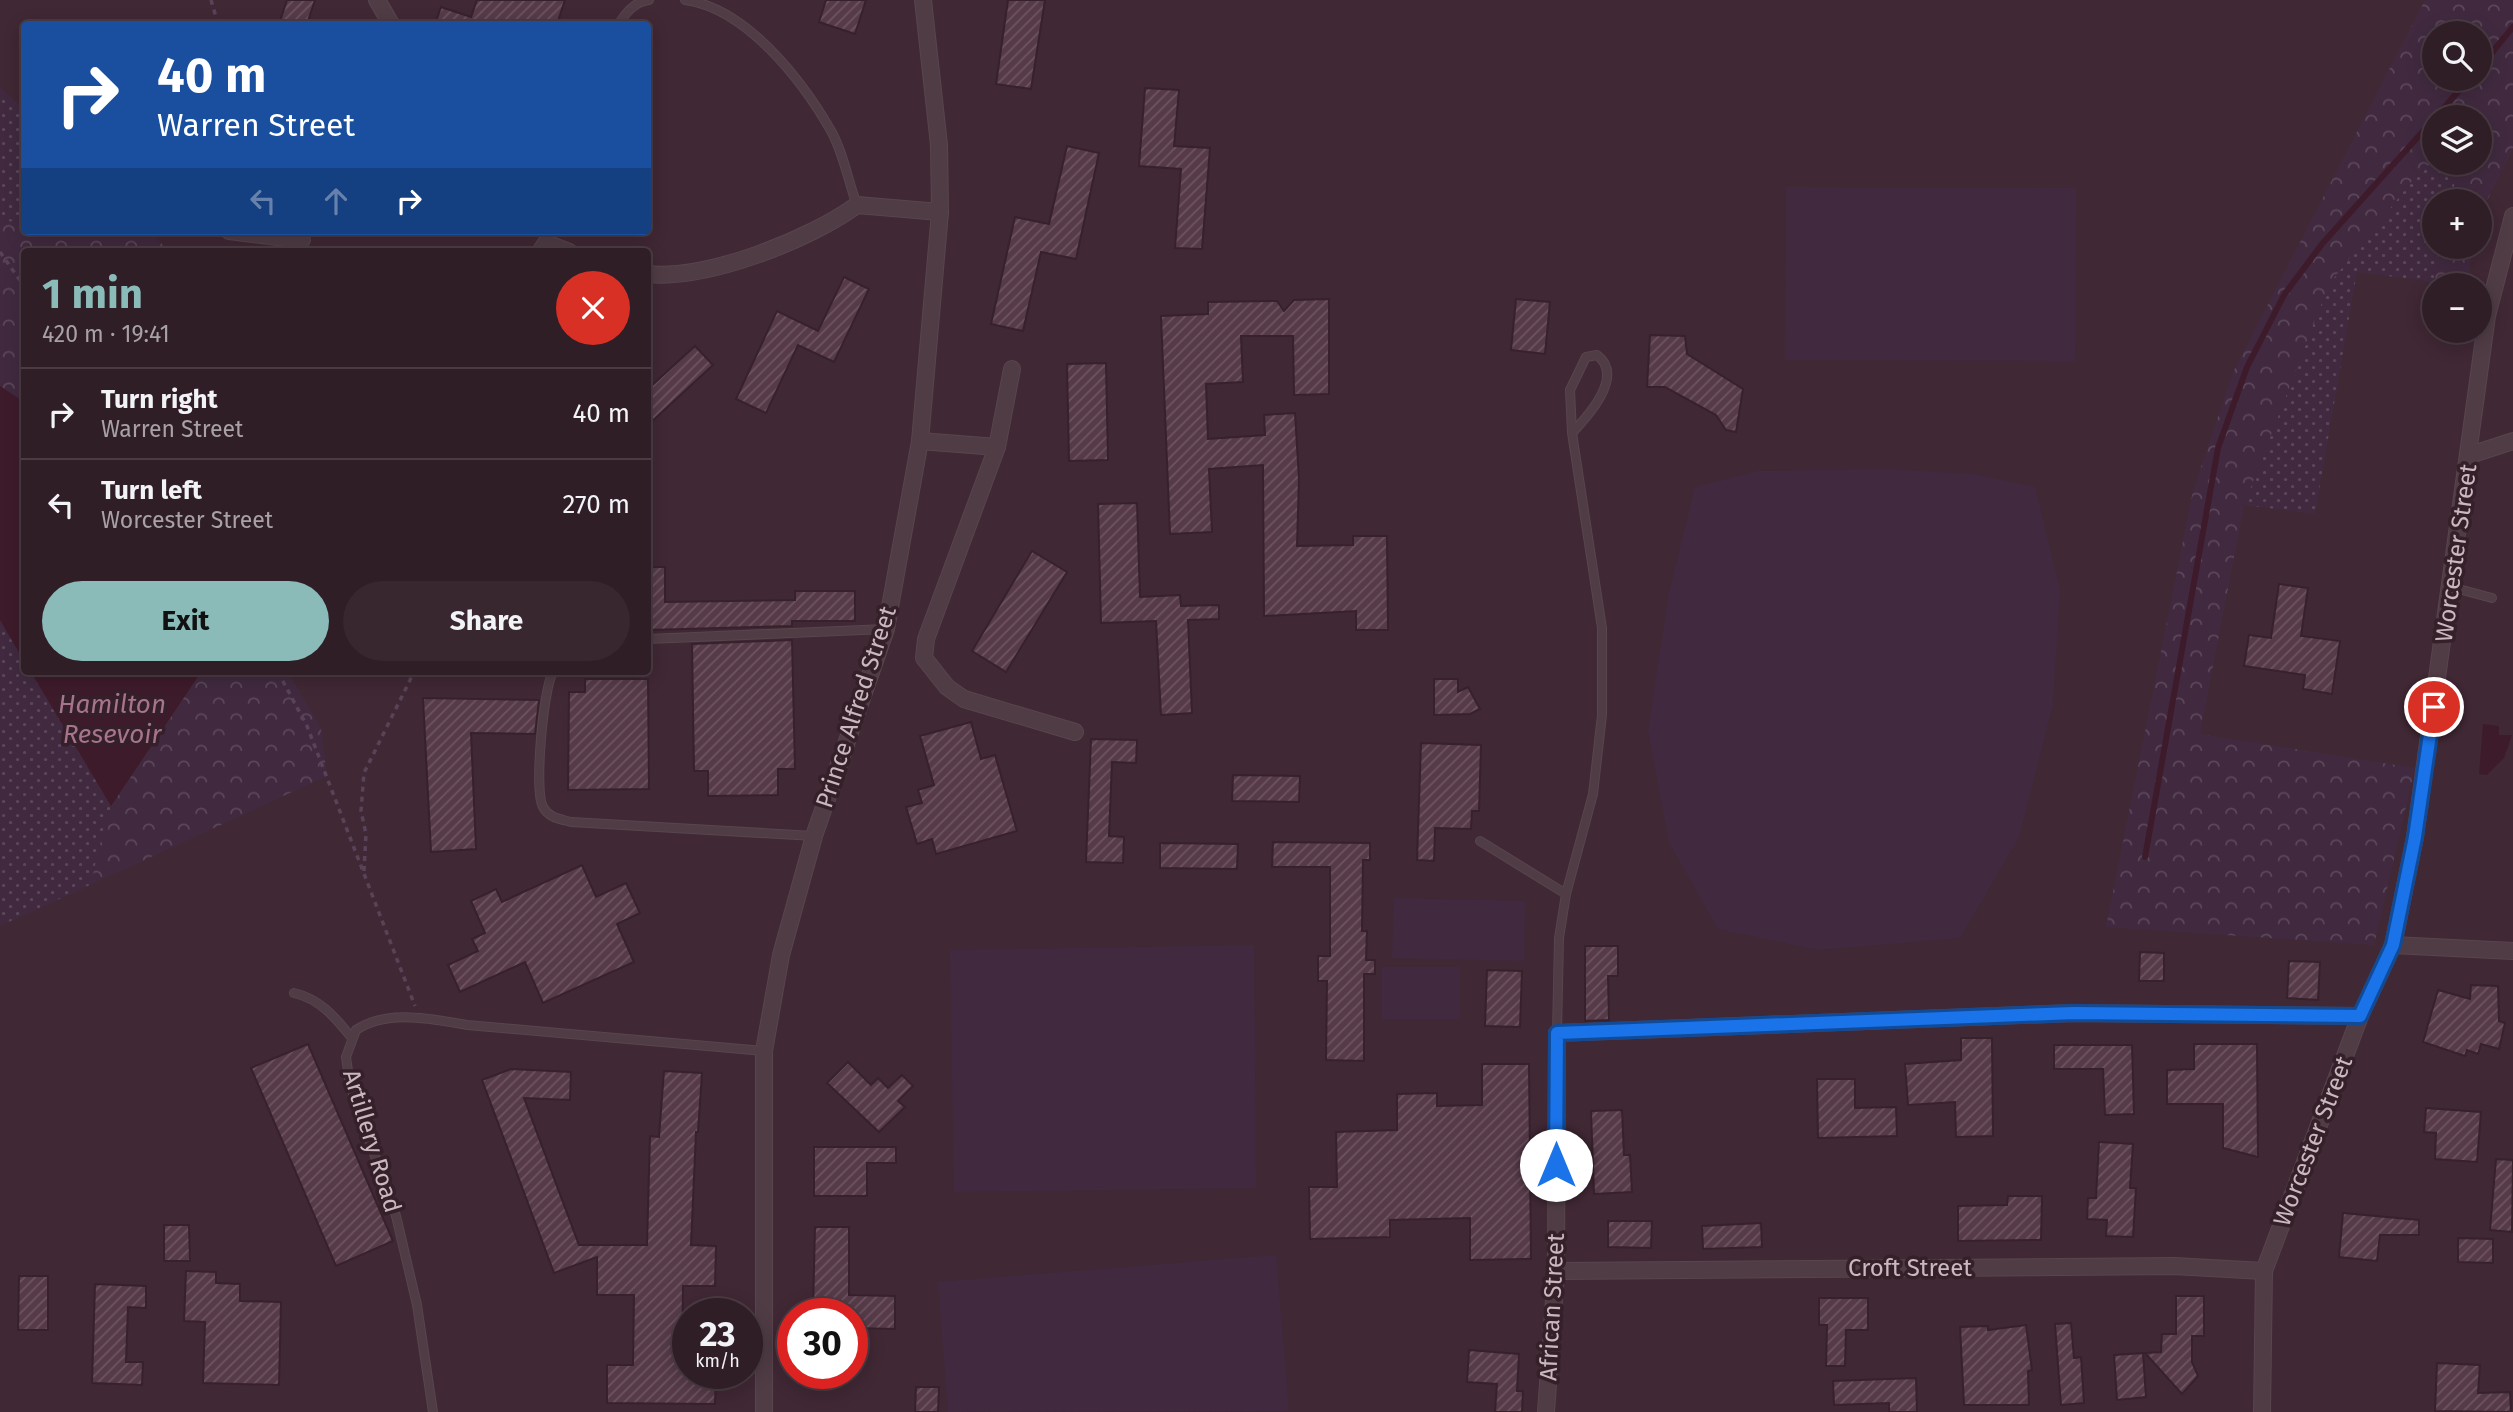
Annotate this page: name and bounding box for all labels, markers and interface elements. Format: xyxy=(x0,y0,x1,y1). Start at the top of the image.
map controls xyxy=(2422,21,2492,343)
button: search xyxy=(2422,21,2492,91)
text: 40 m xyxy=(157,46,266,105)
icon: right xyxy=(42,49,133,140)
button: layers xyxy=(2422,105,2492,175)
text: Warren Street xyxy=(157,106,355,144)
icon: left xyxy=(244,182,282,220)
icon: ahead xyxy=(317,182,355,220)
icon: right xyxy=(390,182,428,220)
button: + xyxy=(2422,189,2492,259)
text: 1 min xyxy=(42,269,143,319)
button: close xyxy=(556,271,630,345)
button: − xyxy=(2422,273,2492,343)
text: 420 m · 19:41 xyxy=(42,320,170,348)
text: Turn right xyxy=(101,384,218,415)
icon: right xyxy=(42,395,80,433)
text: 40 m xyxy=(572,398,630,429)
text: Warren Street xyxy=(101,415,243,443)
street label: Worcester Street xyxy=(2430,462,2482,644)
text: Turn left xyxy=(101,475,202,506)
icon: left xyxy=(42,486,80,524)
text: 270 m xyxy=(562,489,630,520)
text: Worcester Street xyxy=(101,506,273,534)
button: Exit xyxy=(42,581,329,661)
button: Share xyxy=(343,581,630,661)
street label: Prince Alfred Street xyxy=(810,602,902,811)
pin xyxy=(2404,677,2464,737)
icon: arrive xyxy=(2415,688,2453,726)
water label: Hamilton Resevoir xyxy=(58,689,166,750)
street label: Worcester Street xyxy=(2268,1052,2358,1230)
street label: Artillery Road xyxy=(337,1066,407,1216)
position arrow xyxy=(1519,1128,1593,1202)
street label: African Street xyxy=(1534,1232,1570,1381)
street label: Croft Street xyxy=(1848,1254,1972,1282)
speed limit sign: 30 xyxy=(777,1298,868,1389)
text: 23 xyxy=(699,1313,736,1355)
text: km/h xyxy=(695,1350,740,1372)

